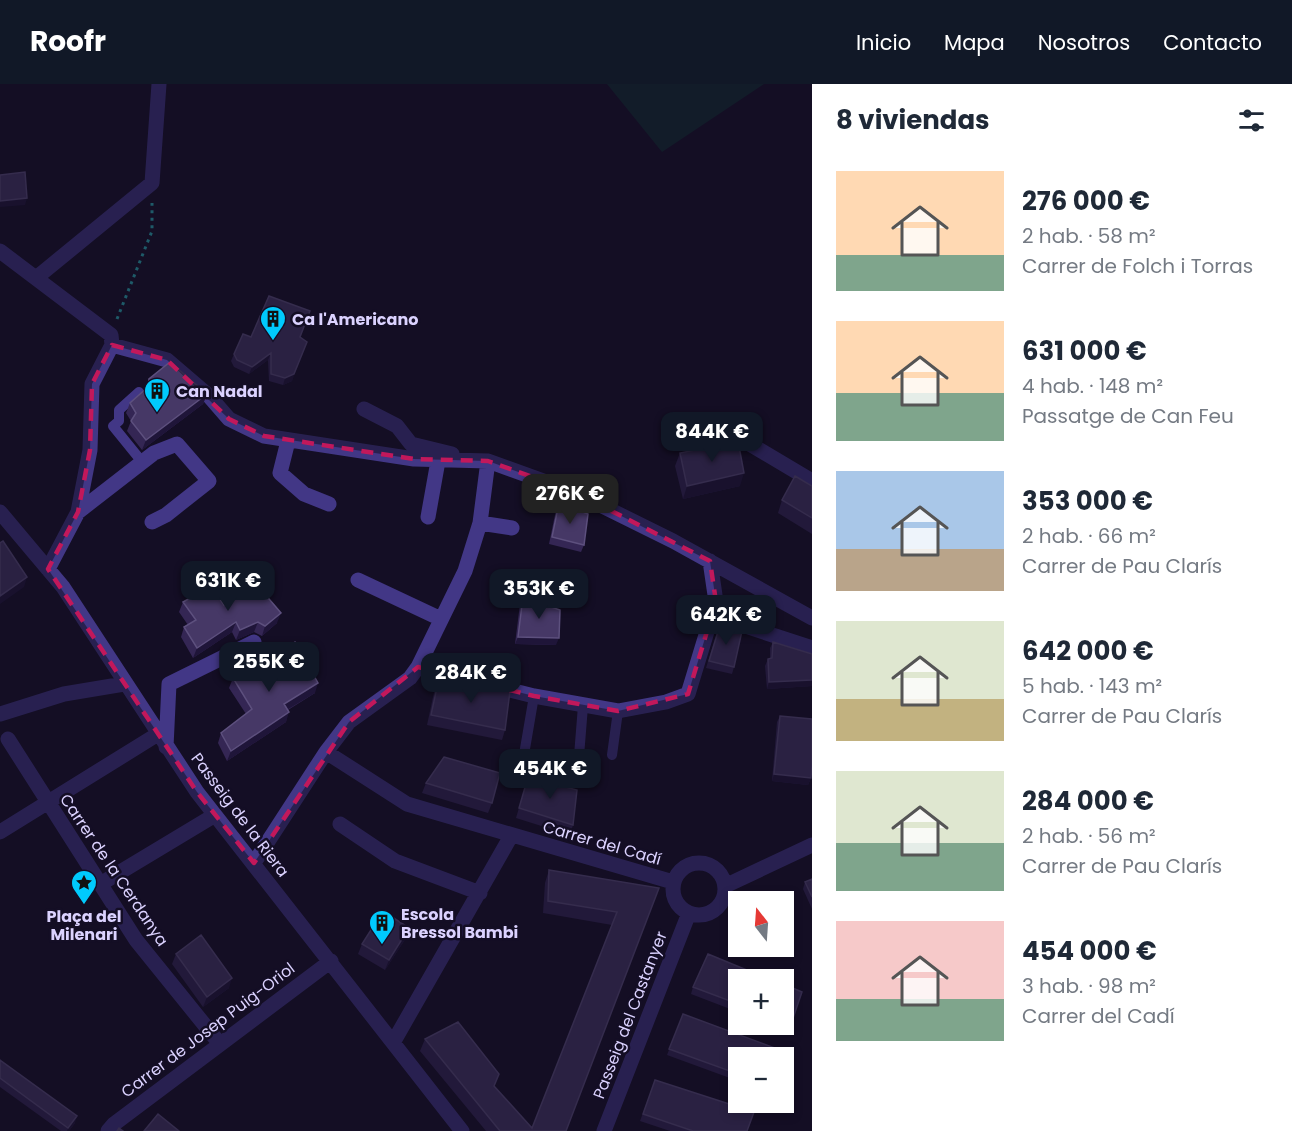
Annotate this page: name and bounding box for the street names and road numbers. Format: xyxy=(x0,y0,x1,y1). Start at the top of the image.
street label: Passeig de la Riera xyxy=(186,748,294,882)
street label: Carrer de la Cerdanya xyxy=(54,789,174,951)
street label: Carrer del Cadí xyxy=(540,815,664,871)
street label: Passeig del Castanyer xyxy=(587,928,673,1102)
street label: Carrer de Josep Puig-Oriol xyxy=(116,957,300,1103)

